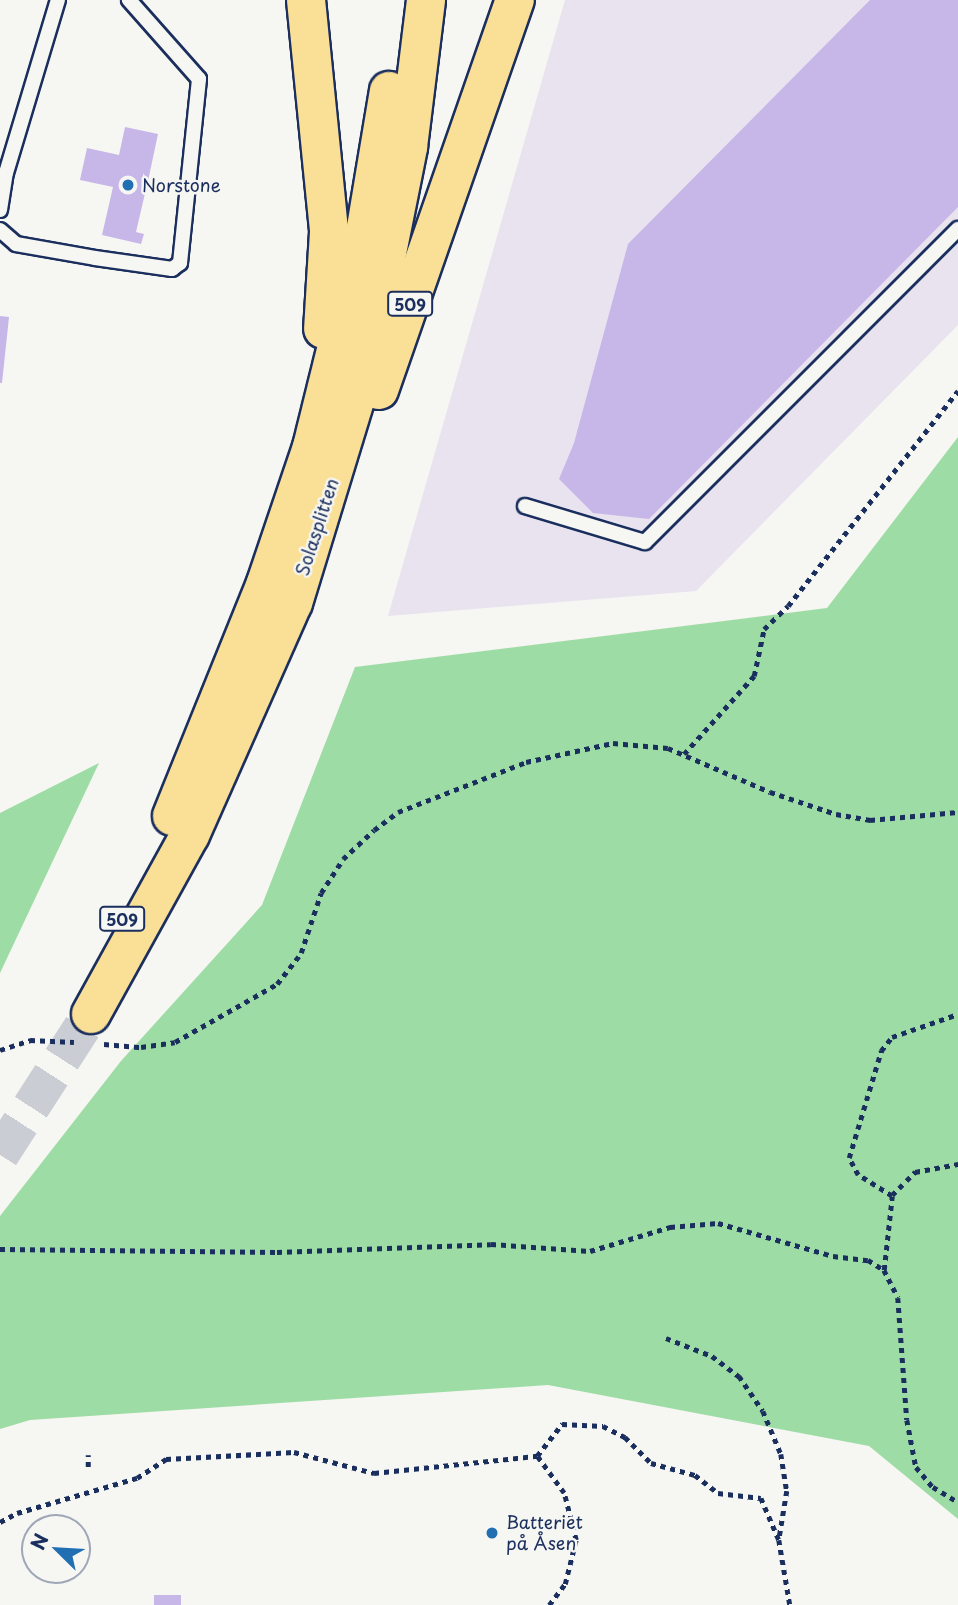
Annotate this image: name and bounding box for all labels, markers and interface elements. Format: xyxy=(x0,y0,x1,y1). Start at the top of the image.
place label: Norstone xyxy=(142,174,221,196)
marker: Norstone xyxy=(120,177,136,193)
road number: 509 xyxy=(386,292,434,316)
street label: Solasplitten xyxy=(291,476,343,578)
road number: 509 xyxy=(97,906,146,931)
place label: Batteriet på Åsen xyxy=(506,1512,583,1554)
north arrow xyxy=(21,1514,91,1584)
marker: Batteriet på Åsen xyxy=(484,1525,500,1541)
text: N xyxy=(23,1529,54,1554)

